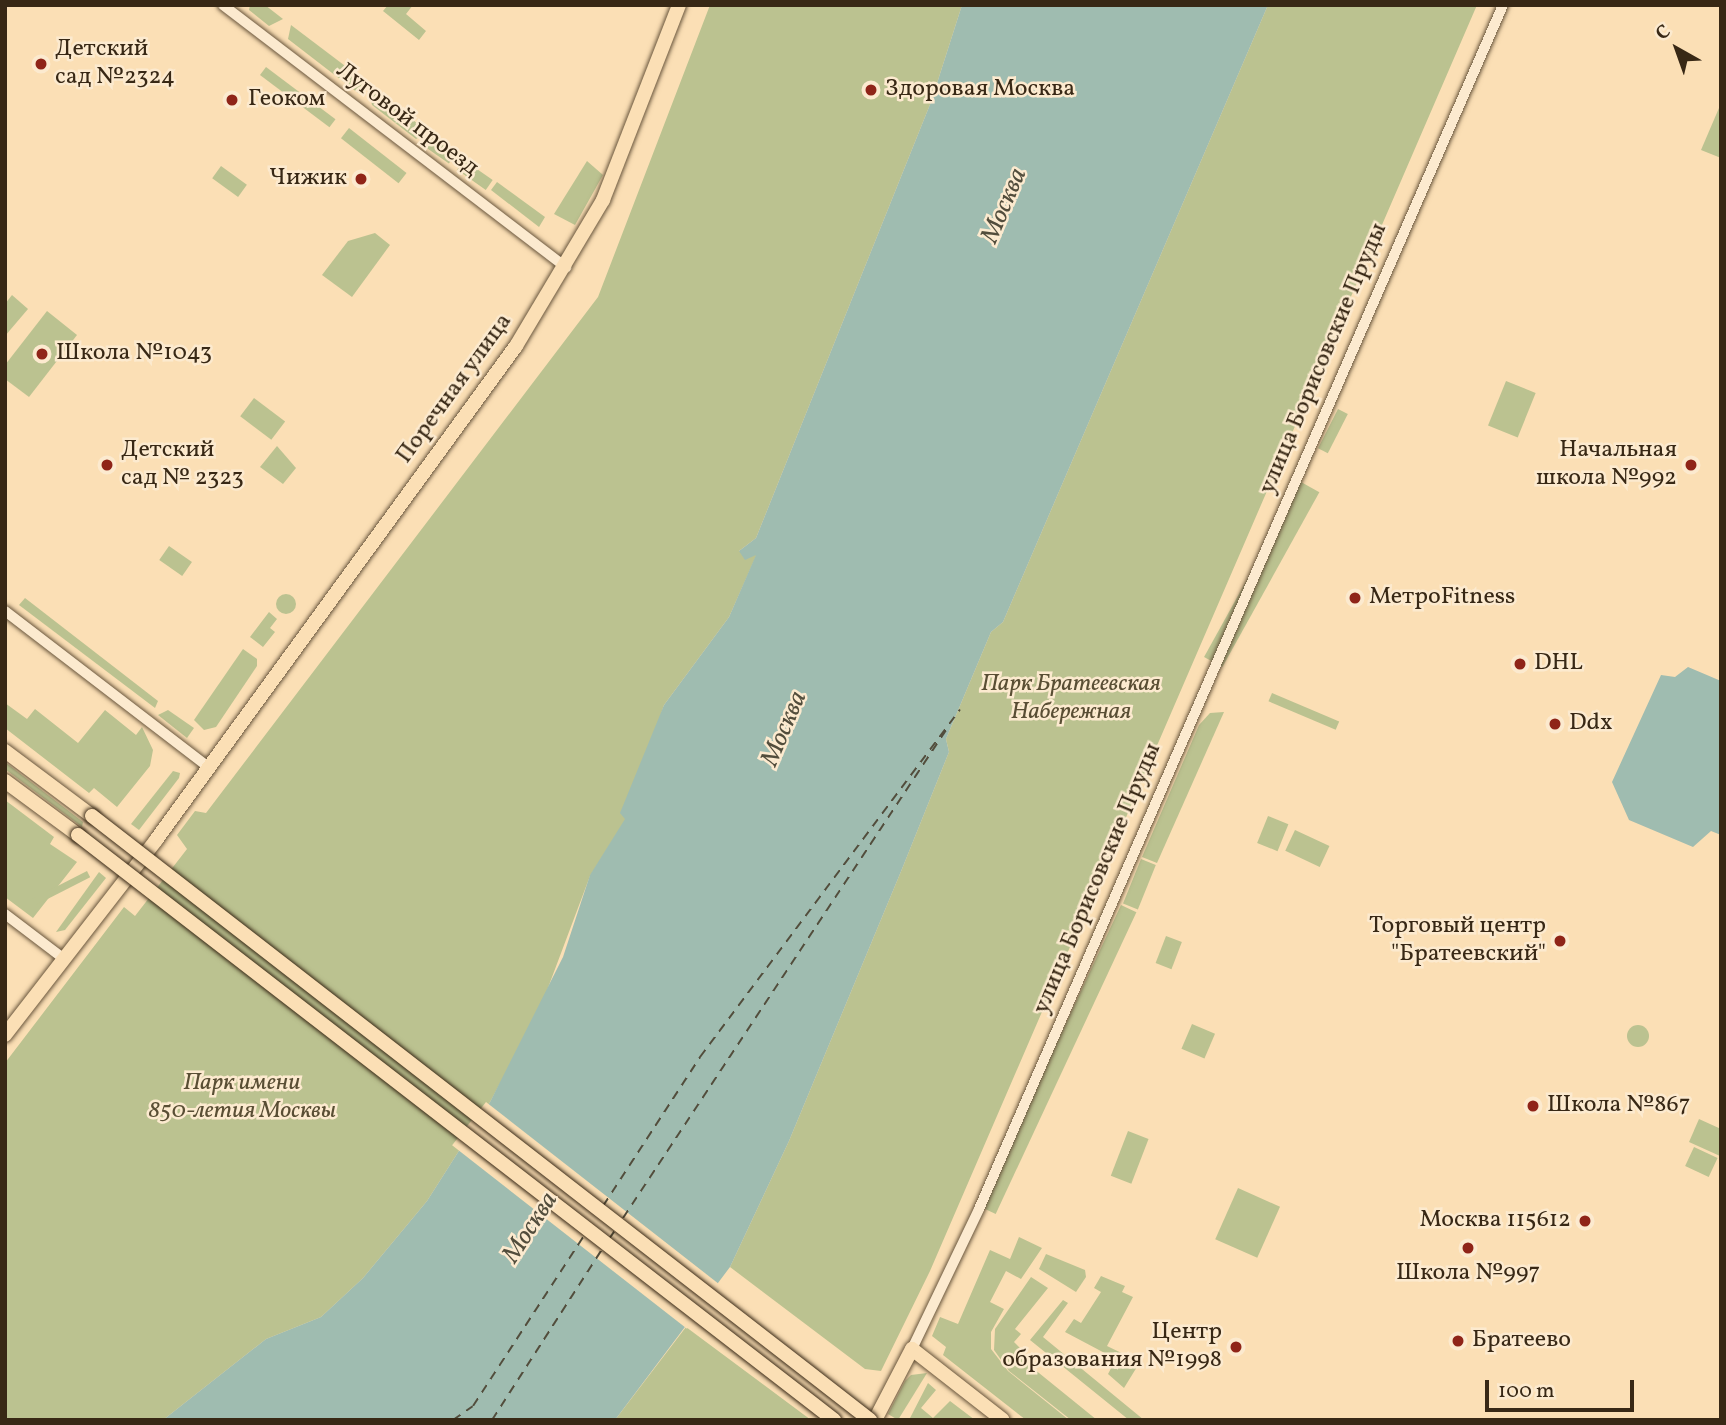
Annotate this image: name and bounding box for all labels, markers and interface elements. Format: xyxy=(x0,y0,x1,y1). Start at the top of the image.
north arrow xyxy=(1642,14,1712,84)
text: С xyxy=(1650,19,1677,47)
place label: Детский сад №2324 xyxy=(55,36,175,92)
marker: Детский сад №2324 xyxy=(33,56,49,72)
street label: Луговой проезд xyxy=(330,57,484,183)
place label: Здоровая Москва xyxy=(885,76,1075,104)
marker: Здоровая Москва xyxy=(863,82,879,98)
place label: Геоком xyxy=(248,86,325,114)
marker: Геоком xyxy=(222,90,242,110)
water label: Москва xyxy=(975,164,1035,248)
place label: Чижик xyxy=(269,165,347,193)
marker: Чижик xyxy=(353,171,369,187)
street label: улица Борисовские Пруды xyxy=(1254,219,1394,499)
street label: Поречная улица xyxy=(391,308,519,470)
place label: Школа №1043 xyxy=(56,340,212,368)
marker: Школа №1043 xyxy=(34,346,50,362)
place label: Детский сад № 2323 xyxy=(121,437,244,493)
place label: Начальная школа №992 xyxy=(1536,437,1677,493)
marker: Детский сад № 2323 xyxy=(99,457,115,473)
marker: Начальная школа №992 xyxy=(1683,457,1699,473)
place label: МетроFitness xyxy=(1369,584,1515,612)
marker: МетроFitness xyxy=(1347,590,1363,606)
place label: DHL xyxy=(1534,650,1583,678)
marker: DHL xyxy=(1512,656,1528,672)
park label: Парк Братеевская Набережная xyxy=(981,671,1161,727)
water label: Москва xyxy=(755,687,815,771)
place label: Ddx xyxy=(1569,710,1613,738)
marker: Ddx xyxy=(1547,716,1563,732)
street label: улица Борисовские Пруды xyxy=(1028,739,1168,1019)
place label: Торговый центр "Братеевский" xyxy=(1369,913,1546,969)
marker: Торговый центр "Братеевский" xyxy=(1552,933,1568,949)
park label: Парк имени 850-летия Москвы xyxy=(148,1070,336,1126)
place label: Школа №867 xyxy=(1547,1092,1690,1120)
marker: Школа №867 xyxy=(1525,1098,1541,1114)
water label: Москва xyxy=(496,1187,566,1269)
place label: Москва 115612 xyxy=(1419,1207,1571,1235)
marker: Москва 115612 xyxy=(1577,1213,1593,1229)
marker: Школа №997 xyxy=(1460,1240,1476,1256)
place label: Школа №997 xyxy=(1396,1260,1540,1288)
place label: Центр образования №1998 xyxy=(1002,1319,1222,1375)
place label: Братеево xyxy=(1472,1327,1571,1355)
marker: Братеево xyxy=(1450,1333,1466,1349)
marker: Центр образования №1998 xyxy=(1228,1339,1244,1355)
scale bar xyxy=(1488,1366,1637,1410)
text: 100 m xyxy=(1498,1377,1555,1406)

